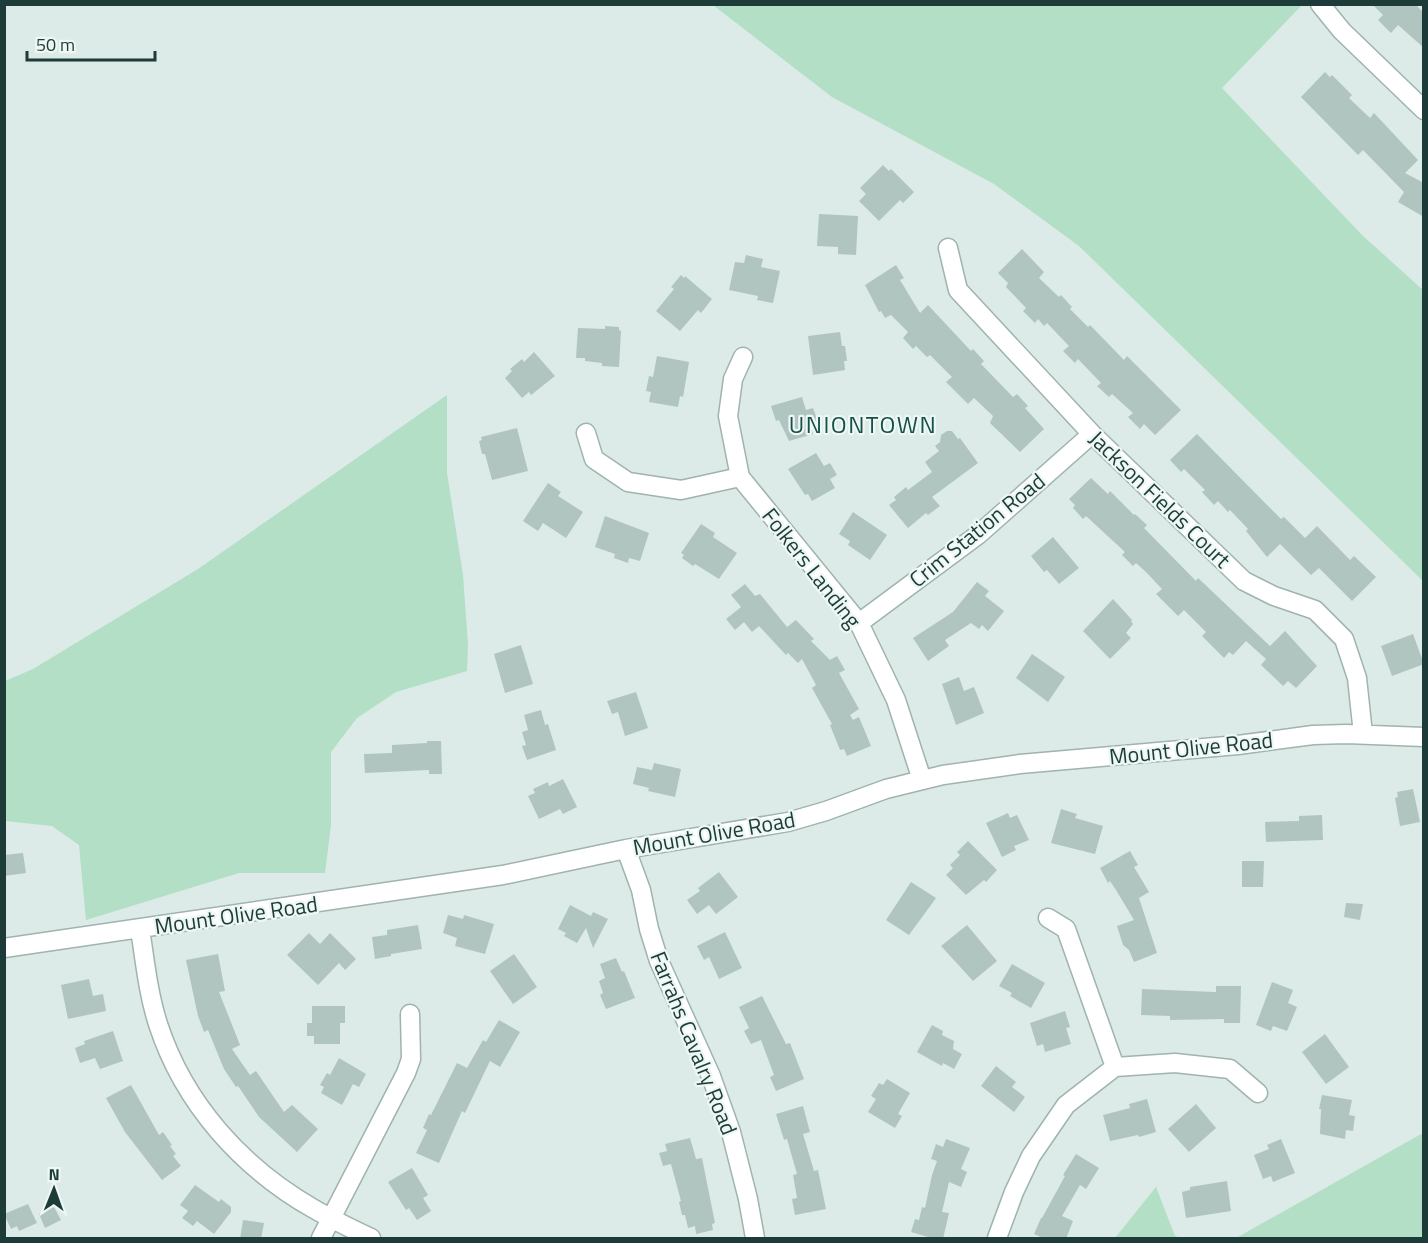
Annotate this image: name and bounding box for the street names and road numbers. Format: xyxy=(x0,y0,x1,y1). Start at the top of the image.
street label: Jackson Fields Court xyxy=(1081,422,1239,576)
street label: Crim Station Road xyxy=(902,464,1052,596)
street label: Folkers Landing xyxy=(754,500,870,636)
street label: Mount Olive Road xyxy=(1107,723,1275,773)
street label: Mount Olive Road xyxy=(630,802,798,864)
street label: Mount Olive Road xyxy=(152,887,320,943)
street label: Farrahs Cavalry Road xyxy=(642,946,746,1140)

